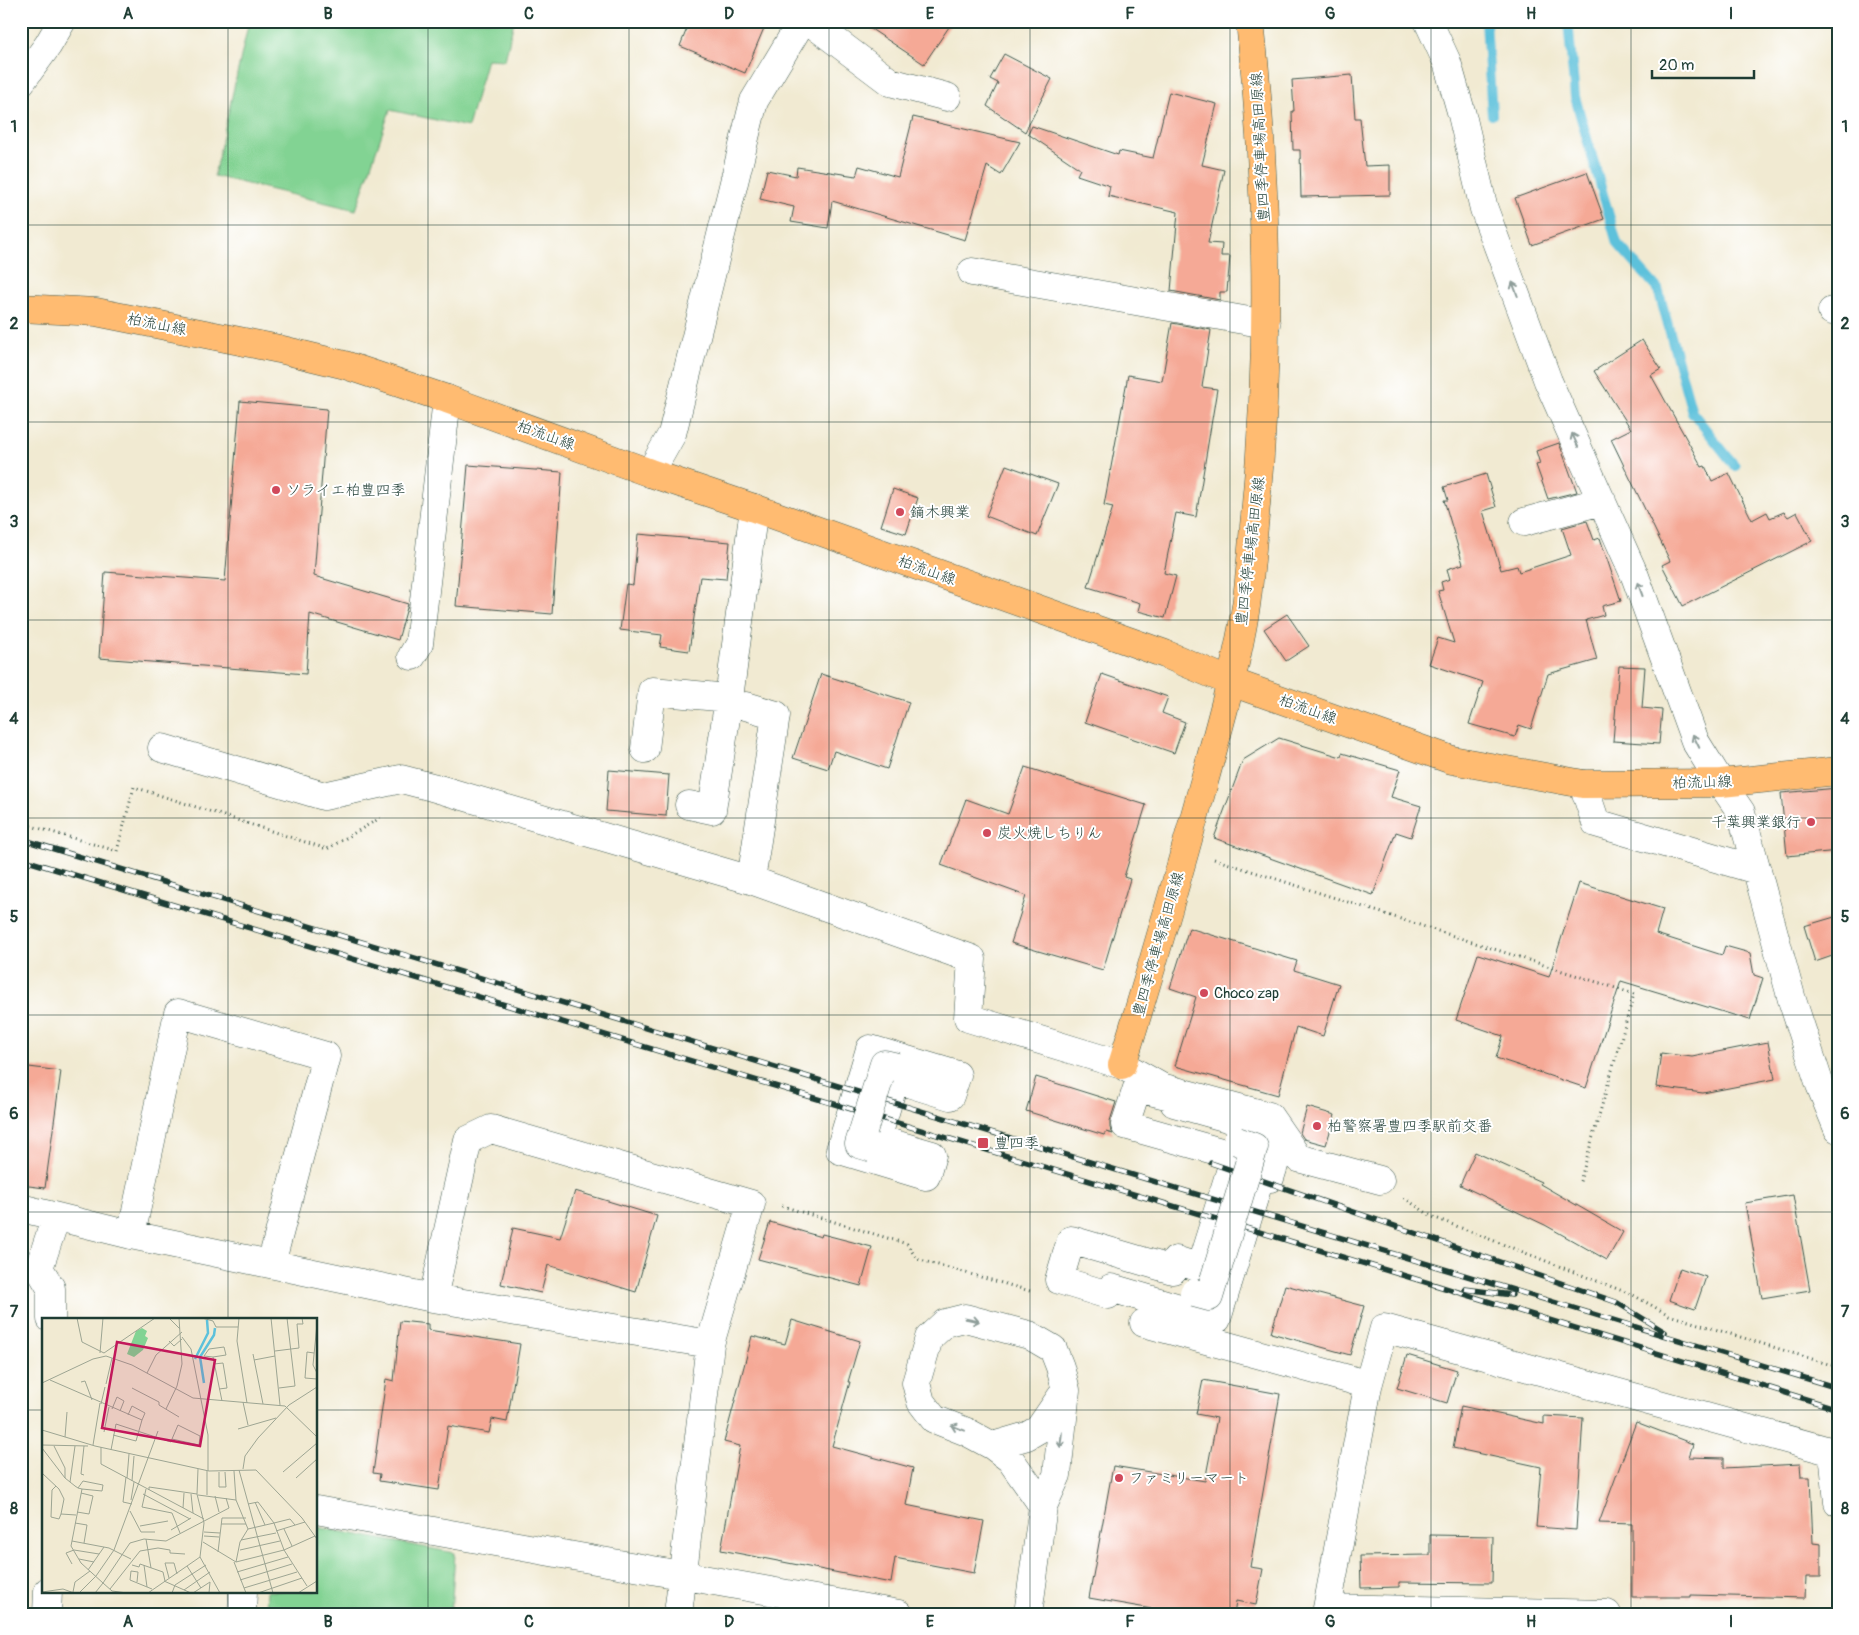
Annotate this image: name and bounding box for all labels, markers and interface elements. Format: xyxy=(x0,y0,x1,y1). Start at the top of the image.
text: A xyxy=(123,4,134,24)
text: B xyxy=(323,4,333,24)
text: C xyxy=(524,4,534,24)
text: D xyxy=(724,4,734,24)
text: E xyxy=(926,4,935,24)
text: F xyxy=(1125,4,1135,24)
text: G xyxy=(1325,4,1336,24)
text: H xyxy=(1526,4,1536,24)
text: I xyxy=(1729,4,1733,24)
scale bar xyxy=(1652,48,1754,80)
text: 20 m xyxy=(1659,56,1694,75)
street label: 豊四季停車場高田原線 xyxy=(1247,72,1274,222)
text: 1 xyxy=(11,117,17,137)
text: 1 xyxy=(1842,117,1848,137)
one-way arrow xyxy=(1510,282,1519,297)
street label: 柏流山線 xyxy=(126,309,188,340)
text: 2 xyxy=(10,314,19,334)
text: 2 xyxy=(1841,314,1850,334)
street label: 柏流山線 xyxy=(514,416,577,455)
one-way arrow xyxy=(1569,433,1579,448)
street label: 豊四季停車場高田原線 xyxy=(1232,475,1269,627)
place label: ソライエ柏豊四季 xyxy=(286,481,405,500)
marker: ソライエ柏豊四季 xyxy=(270,484,282,496)
place label: 鏑木興業 xyxy=(910,503,970,522)
marker: 鏑木興業 xyxy=(894,506,906,518)
text: 3 xyxy=(10,512,19,532)
text: 3 xyxy=(1841,512,1850,532)
street label: 柏流山線 xyxy=(895,551,958,590)
one-way arrow xyxy=(1635,582,1644,597)
street label: 柏流山線 xyxy=(1276,690,1339,729)
text: 4 xyxy=(9,709,19,729)
text: 4 xyxy=(1840,709,1850,729)
one-way arrow xyxy=(1691,734,1701,749)
street label: 柏流山線 xyxy=(1672,772,1732,793)
place label: 千葉興業銀行 xyxy=(1711,813,1801,832)
marker: 千葉興業銀行 xyxy=(1805,816,1817,828)
place label: 炭火焼しちりん xyxy=(997,824,1102,843)
marker: 炭火焼しちりん xyxy=(981,827,993,839)
street label: 豊四季停車場高田原線 xyxy=(1129,869,1188,1019)
text: 5 xyxy=(10,907,19,927)
text: 5 xyxy=(1841,907,1850,927)
place label: Choco zap xyxy=(1214,984,1279,1003)
marker: Choco zap xyxy=(1198,987,1210,999)
text: 6 xyxy=(9,1104,19,1124)
text: 6 xyxy=(1840,1104,1850,1124)
place label: 柏警察署豊四季駅前交番 xyxy=(1327,1117,1492,1136)
marker: 柏警察署豊四季駅前交番 xyxy=(1311,1120,1323,1132)
place label: 豊四季 xyxy=(994,1134,1039,1153)
marker: 豊四季 xyxy=(976,1136,990,1150)
text: 7 xyxy=(10,1302,19,1322)
text: 7 xyxy=(1841,1302,1850,1322)
one-way arrow xyxy=(963,1316,979,1325)
inset map xyxy=(42,1318,318,1592)
one-way arrow xyxy=(951,1423,966,1432)
one-way arrow xyxy=(1056,1432,1065,1448)
place label: ファミリーマート xyxy=(1129,1469,1249,1488)
marker: ファミリーマート xyxy=(1113,1472,1125,1484)
text: 8 xyxy=(10,1499,18,1519)
text: 8 xyxy=(1841,1499,1849,1519)
text: A xyxy=(123,1612,134,1632)
text: B xyxy=(323,1612,333,1632)
text: C xyxy=(524,1612,534,1632)
text: D xyxy=(724,1612,734,1632)
text: E xyxy=(926,1612,935,1632)
text: F xyxy=(1125,1612,1135,1632)
text: G xyxy=(1325,1612,1336,1632)
text: H xyxy=(1526,1612,1536,1632)
text: I xyxy=(1729,1612,1733,1632)

